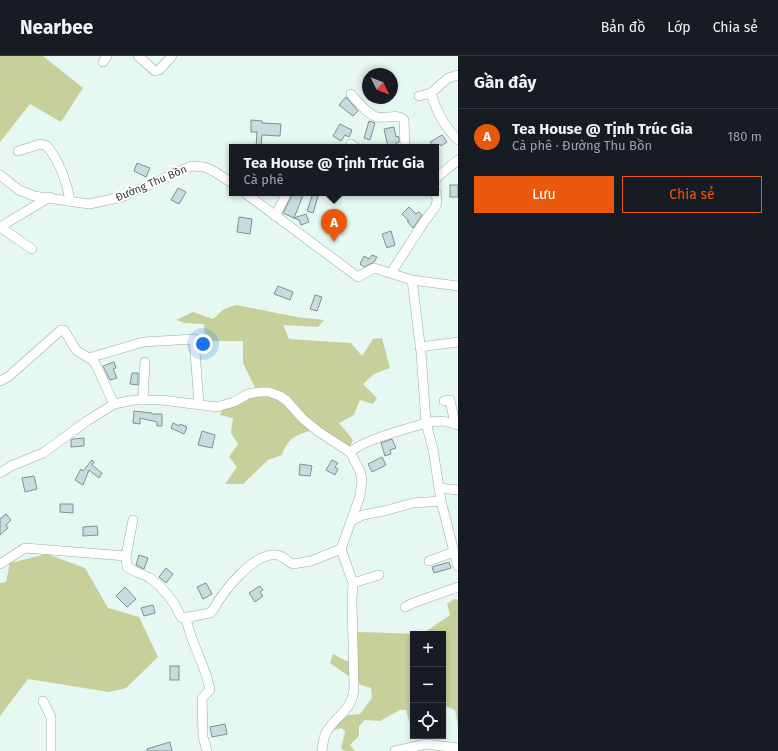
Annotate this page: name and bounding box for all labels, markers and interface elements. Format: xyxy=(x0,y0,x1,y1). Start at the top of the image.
text: Nearbee xyxy=(20,16,93,39)
text: Bản đồ xyxy=(601,19,645,36)
text: Lớp xyxy=(667,19,691,36)
text: Chia sẻ xyxy=(713,19,758,36)
north arrow xyxy=(362,68,398,104)
text: Gần đây xyxy=(474,72,536,93)
text: Tea House @ Tịnh Trúc Gia xyxy=(512,120,693,138)
text: A xyxy=(483,129,491,144)
text: 180 m xyxy=(727,129,762,144)
text: Cà phê · Đường Thu Bồn xyxy=(512,138,652,153)
popup xyxy=(229,144,439,196)
text: Tea House @ Tịnh Trúc Gia xyxy=(244,154,424,172)
street label: Đường Thu Bồn xyxy=(114,163,189,204)
text: Cà phê xyxy=(244,172,284,187)
button: Lưu xyxy=(474,176,614,213)
button: Chia sẻ xyxy=(622,176,762,213)
pin: A xyxy=(321,209,347,242)
your location xyxy=(193,334,213,354)
map controls xyxy=(410,631,446,739)
button: + xyxy=(410,631,446,667)
button: − xyxy=(410,667,446,703)
button: locate xyxy=(410,703,446,739)

